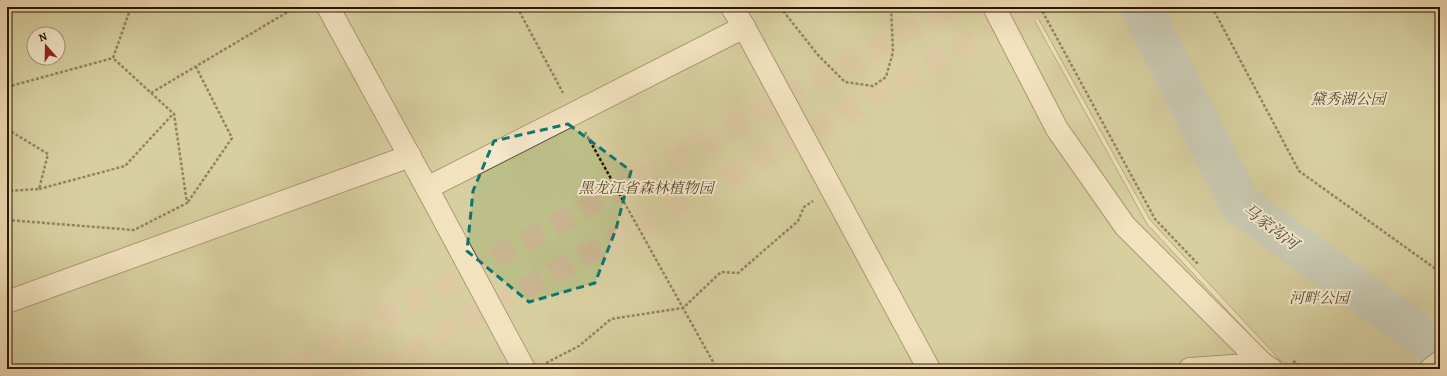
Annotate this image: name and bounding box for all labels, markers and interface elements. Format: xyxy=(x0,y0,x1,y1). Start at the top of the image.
north arrow xyxy=(26,26,66,66)
text: N xyxy=(36,29,49,45)
park label: 黛秀湖公园 xyxy=(1310,89,1387,109)
park label: 黑龙江省森林植物园 xyxy=(578,178,715,198)
water label: 马家沟河 xyxy=(1238,199,1305,257)
park label: 河畔公园 xyxy=(1289,288,1351,308)

